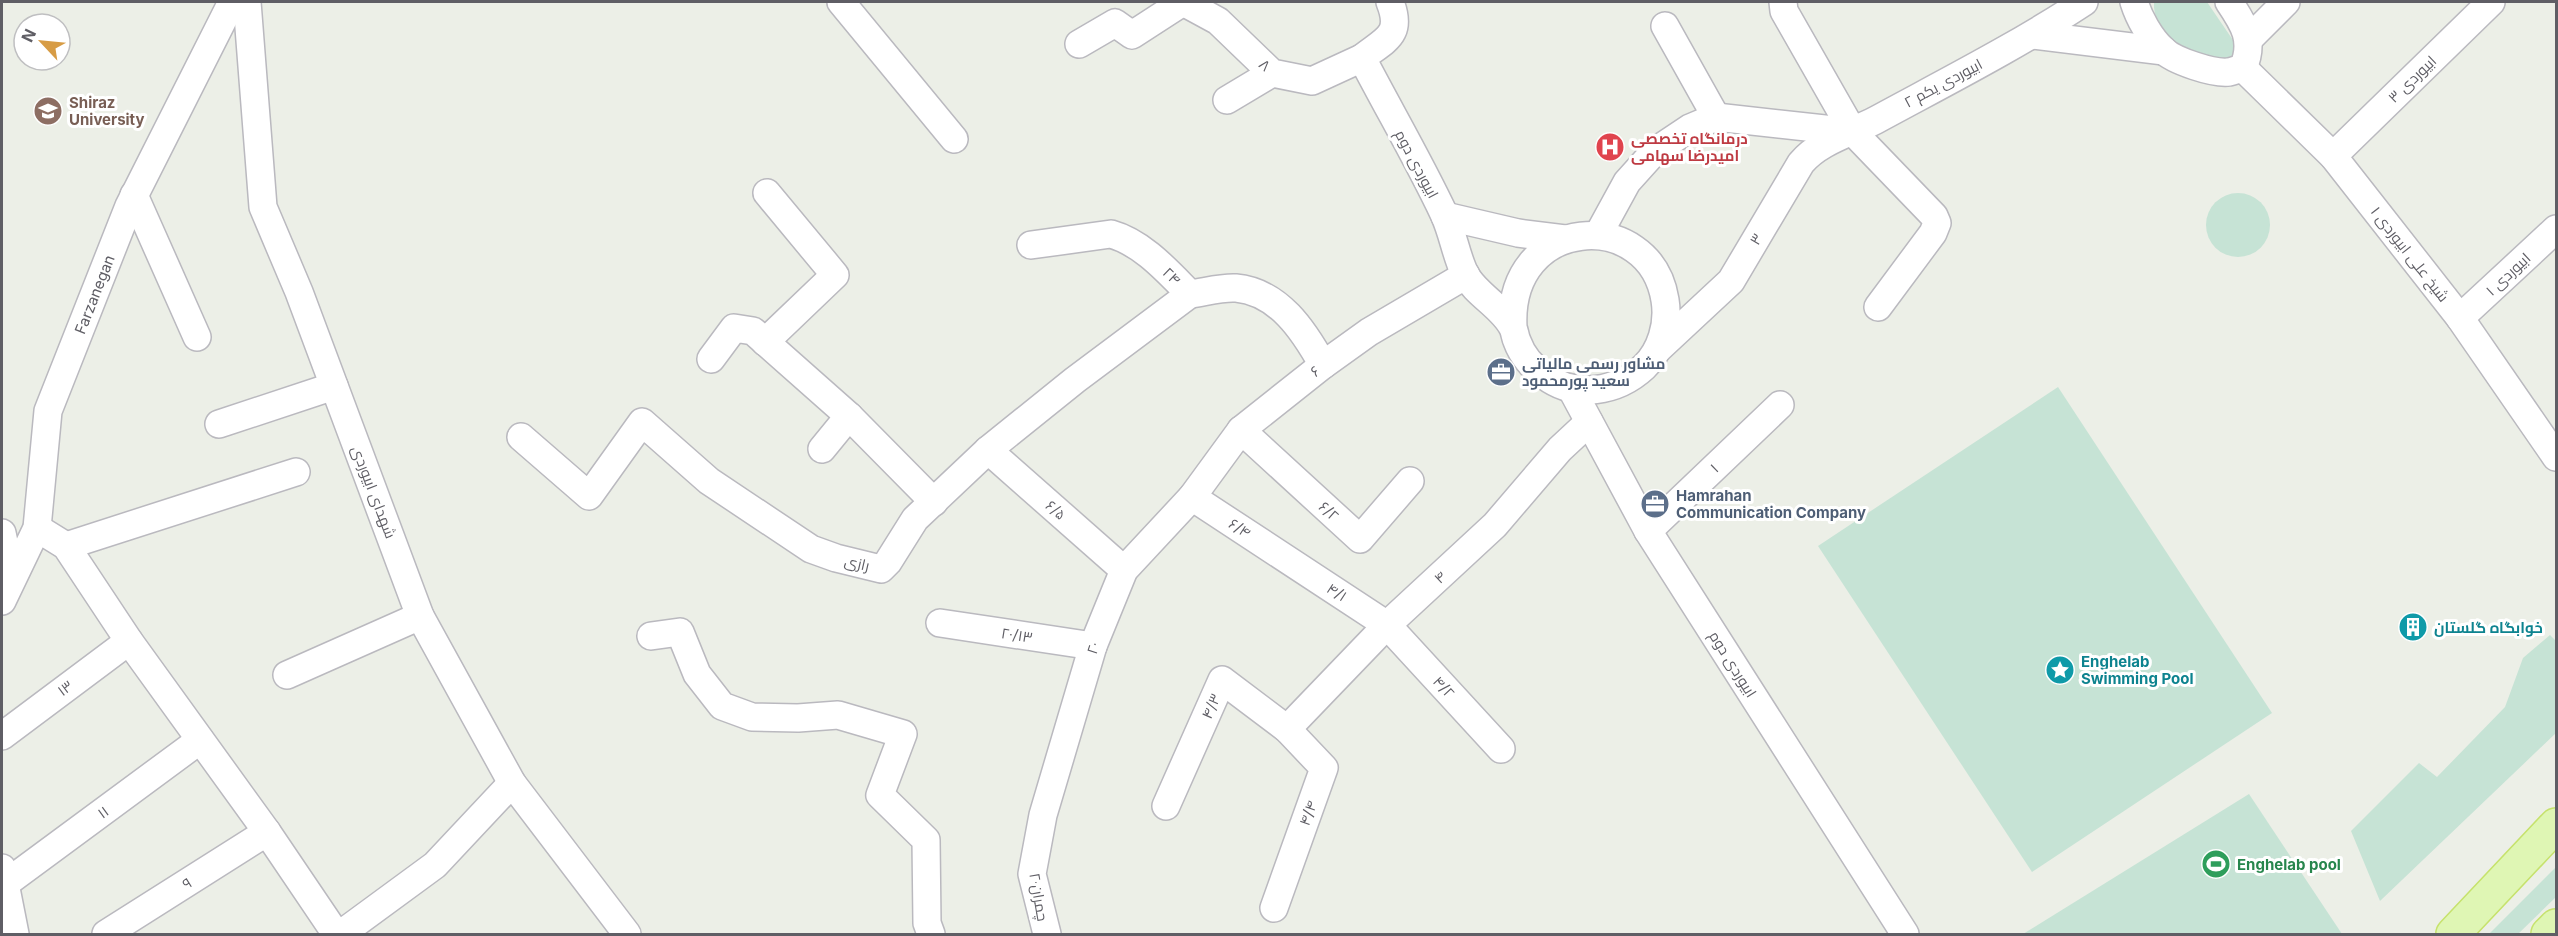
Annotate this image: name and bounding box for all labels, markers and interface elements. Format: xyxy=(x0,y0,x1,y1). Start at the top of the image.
north arrow xyxy=(12,12,72,72)
text: N xyxy=(17,26,40,45)
street label: ۳ ابیوردی xyxy=(2384,51,2441,107)
street label: ۲ ابیوردی یکم xyxy=(1901,54,1986,112)
street label: ۸ xyxy=(1255,55,1275,75)
place label: Shiraz University xyxy=(69,93,144,129)
school or university icon: Shiraz University xyxy=(32,95,64,127)
street label: ابیوردی دوم xyxy=(1390,127,1443,202)
place label: درمانگاه تخصصی امیدرضا سهامی xyxy=(1631,129,1748,165)
hospital icon: درمانگاه تخصصی امیدرضا سهامی xyxy=(1594,131,1626,163)
street label: شیخ علی ابیوردی ۱ xyxy=(2365,202,2453,307)
street label: ۳ xyxy=(1745,230,1767,248)
street label: ۱ ابیوردی xyxy=(2482,248,2535,300)
street label: Farzanegan xyxy=(70,252,118,337)
street label: ۲۴ xyxy=(1159,263,1185,289)
place label: مشاور رسمی مالیاتی سعید پورمحمود xyxy=(1522,354,1665,392)
office icon: مشاور رسمی مالیاتی سعید پورمحمود xyxy=(1485,356,1517,388)
street label: ۶ xyxy=(1306,361,1324,381)
street label: شهدای ابیوردی xyxy=(347,443,400,541)
street label: ۱ xyxy=(1706,460,1722,476)
place label: Hamrahan Communication Company xyxy=(1676,486,1866,522)
office icon: Hamrahan Communication Company xyxy=(1639,488,1671,520)
street label: ۶/۵ xyxy=(1042,496,1070,524)
street label: ۶/۲ xyxy=(1315,497,1343,525)
street label: ۶/۴ xyxy=(1225,514,1255,542)
street label: رازی xyxy=(842,551,871,576)
street label: ۴ xyxy=(1430,567,1450,587)
street label: ۴/۱ xyxy=(1323,579,1351,605)
building icon: خوابگاه گلستان xyxy=(2397,611,2429,643)
place label: خوابگاه گلستان xyxy=(2434,618,2543,637)
street label: ۲۰/۱۳ xyxy=(1000,623,1034,647)
street label: ابیوردی دوم xyxy=(1704,627,1761,701)
street label: ۲۰ xyxy=(1082,639,1104,657)
place label: Enghelab Swimming Pool xyxy=(2081,652,2194,688)
place icon: Enghelab Swimming Pool xyxy=(2044,654,2076,686)
street label: ۴/۲ xyxy=(1429,672,1459,702)
street label: ۱۳ xyxy=(53,676,77,700)
street label: ۴/۳ xyxy=(1197,690,1225,722)
street label: ۴/۴ xyxy=(1295,798,1321,828)
street label: ۱۱ xyxy=(94,802,112,822)
sports icon: Enghelab pool xyxy=(2200,848,2232,880)
place label: Enghelab pool xyxy=(2237,855,2341,874)
street label: چمران۲۰ xyxy=(1024,871,1053,923)
street label: ۹ xyxy=(179,873,195,893)

